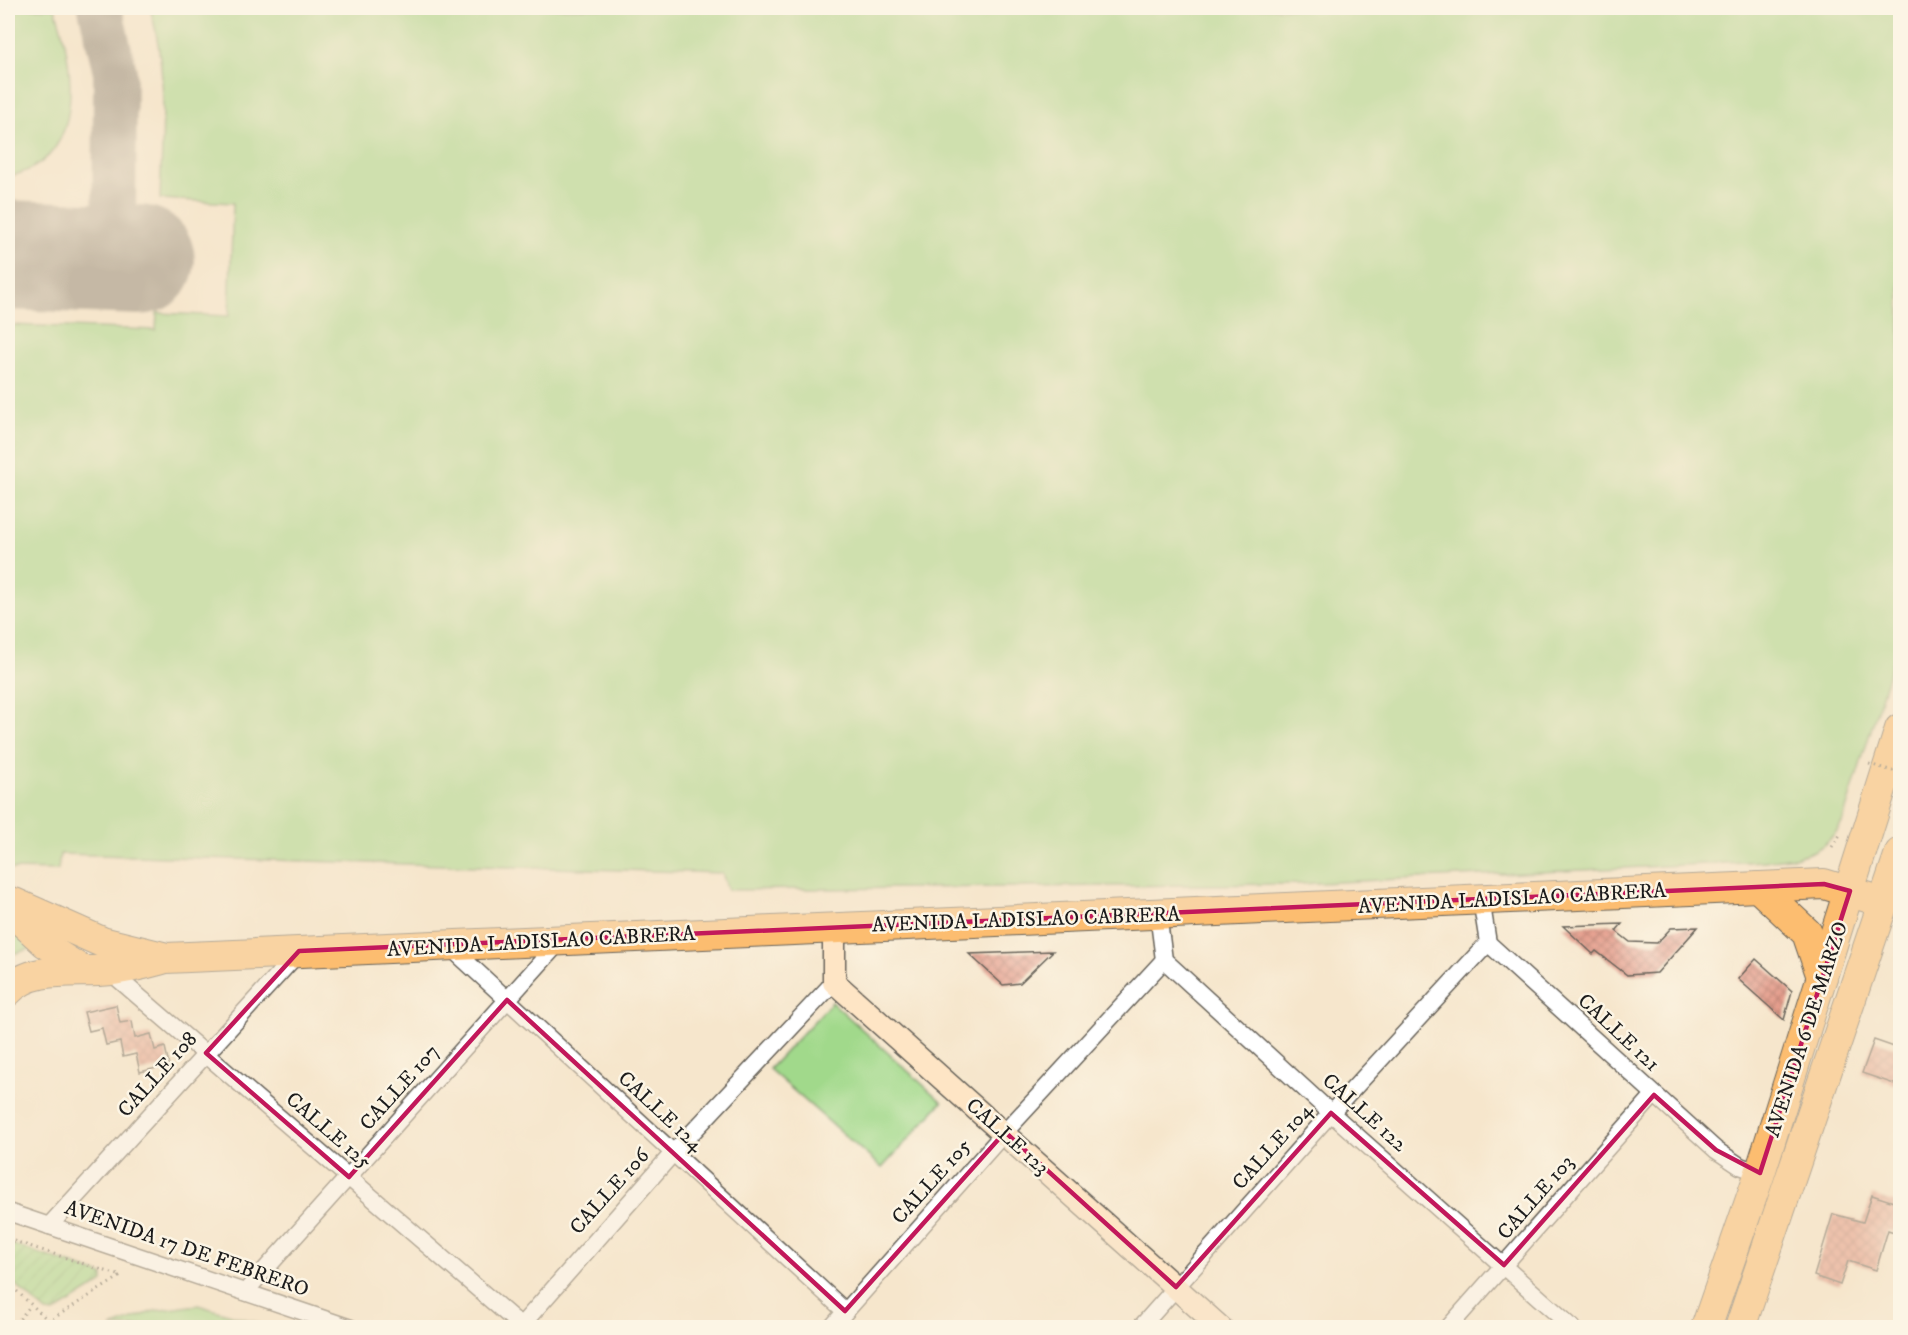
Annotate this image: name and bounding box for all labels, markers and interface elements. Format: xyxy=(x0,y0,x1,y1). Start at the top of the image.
street label: AVENIDA LADISLAO CABRERA xyxy=(1357,878,1668,920)
street label: AVENIDA LADISLAO CABRERA xyxy=(871,902,1181,938)
street label: AVENIDA 6 DE MARZO xyxy=(1760,918,1854,1140)
street label: AVENIDA LADISLAO CABRERA xyxy=(386,921,697,963)
street label: CALLE 121 xyxy=(1572,988,1665,1077)
street label: CALLE 108 xyxy=(112,1026,203,1123)
street label: CALLE 107 xyxy=(354,1039,445,1136)
street label: CALLE 124 xyxy=(612,1066,709,1158)
street label: CALLE 122 xyxy=(1316,1068,1413,1158)
street label: CALLE 125 xyxy=(280,1086,377,1175)
street label: CALLE 123 xyxy=(960,1093,1054,1181)
street label: CALLE 104 xyxy=(1227,1097,1319,1195)
street label: CALLE 105 xyxy=(886,1133,977,1230)
street label: CALLE 106 xyxy=(564,1142,656,1240)
street label: CALLE 103 xyxy=(1492,1150,1580,1245)
street label: AVENIDA 17 DE FEBRERO xyxy=(61,1195,312,1303)

